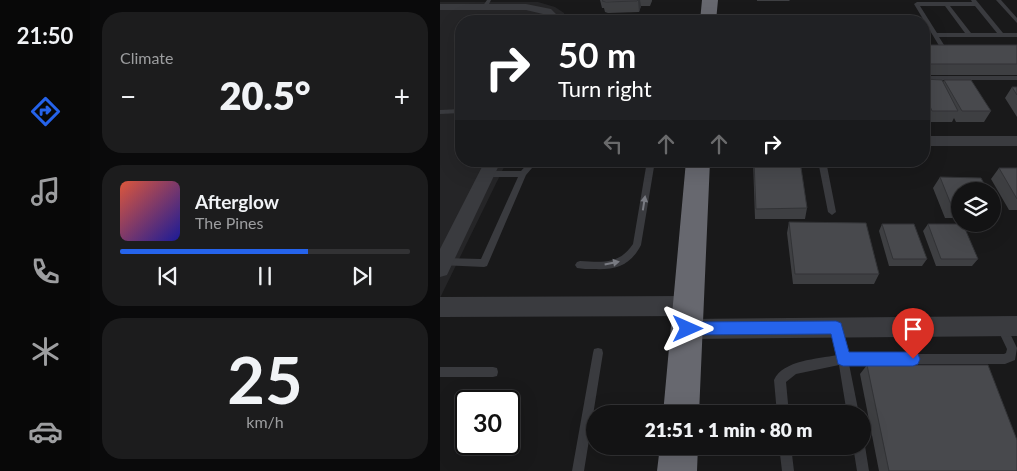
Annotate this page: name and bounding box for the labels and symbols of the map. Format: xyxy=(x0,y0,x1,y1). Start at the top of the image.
one-way arrow xyxy=(640,195,648,211)
one-way arrow xyxy=(605,259,621,267)
position arrow xyxy=(661,302,713,354)
pin xyxy=(892,308,934,359)
speed limit sign: 30 xyxy=(455,390,520,455)

